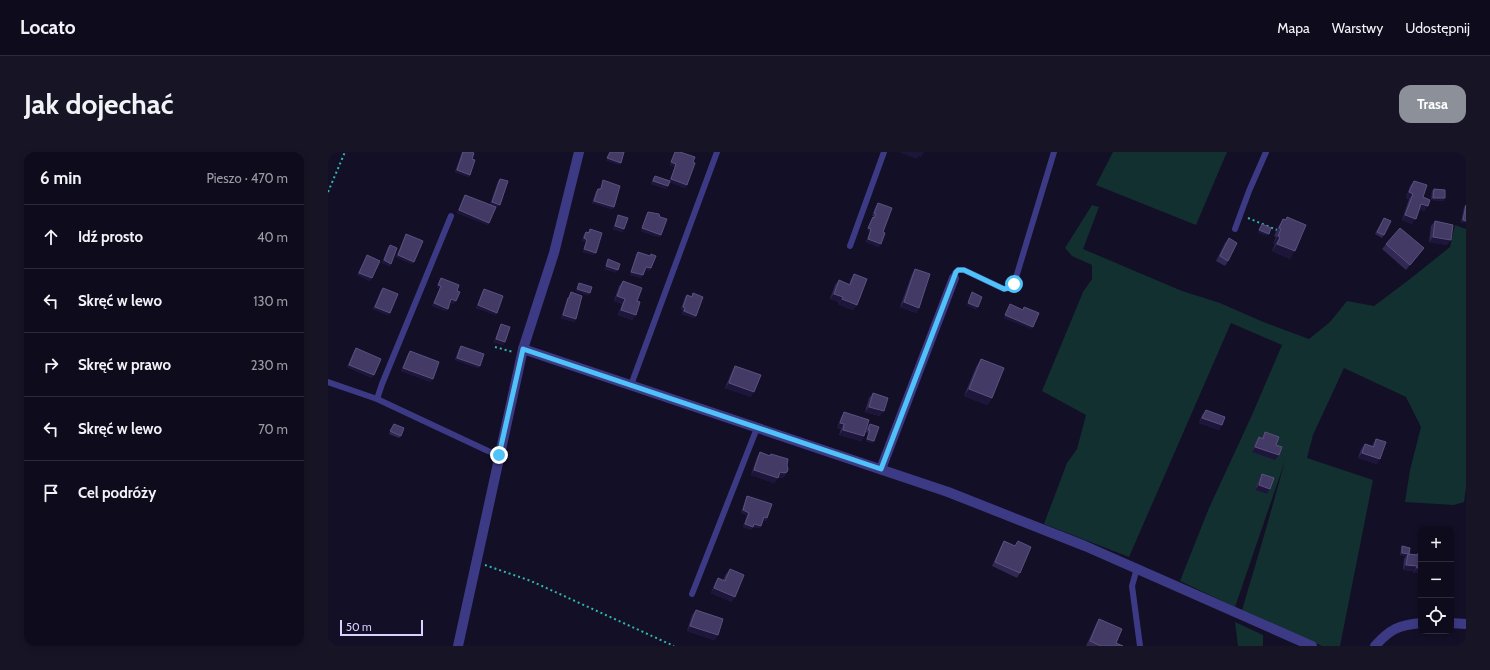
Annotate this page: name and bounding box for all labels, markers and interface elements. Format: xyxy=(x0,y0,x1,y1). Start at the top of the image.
text: Locato xyxy=(20,16,76,39)
text: Mapa xyxy=(1277,19,1310,37)
text: Warstwy xyxy=(1332,19,1383,37)
text: Udostępnij xyxy=(1405,19,1470,37)
button: Trasa xyxy=(1399,85,1466,123)
text: Jak dojechać xyxy=(24,87,173,121)
text: 6 min xyxy=(40,168,82,188)
text: Pieszo · 470 m xyxy=(206,170,288,186)
icon: ahead xyxy=(40,226,62,248)
text: Idź prosto xyxy=(78,228,143,246)
text: 40 m xyxy=(257,229,288,245)
route start xyxy=(1005,275,1023,293)
icon: left xyxy=(40,290,62,312)
text: Skręć w lewo xyxy=(78,292,162,310)
text: 130 m xyxy=(253,293,288,309)
icon: right xyxy=(40,354,62,376)
text: Skręć w prawo xyxy=(78,356,171,374)
text: 230 m xyxy=(251,357,288,373)
icon: left xyxy=(40,418,62,440)
text: Skręć w lewo xyxy=(78,420,162,438)
text: 70 m xyxy=(258,421,288,437)
route end xyxy=(490,446,508,464)
icon: arrive xyxy=(40,482,62,504)
text: Cel podróży xyxy=(78,484,156,502)
map controls xyxy=(1418,526,1454,634)
button: + xyxy=(1418,526,1454,562)
button: − xyxy=(1418,562,1454,598)
button: locate xyxy=(1418,598,1454,634)
scale bar xyxy=(340,618,423,637)
text: 50 m xyxy=(346,620,372,634)

